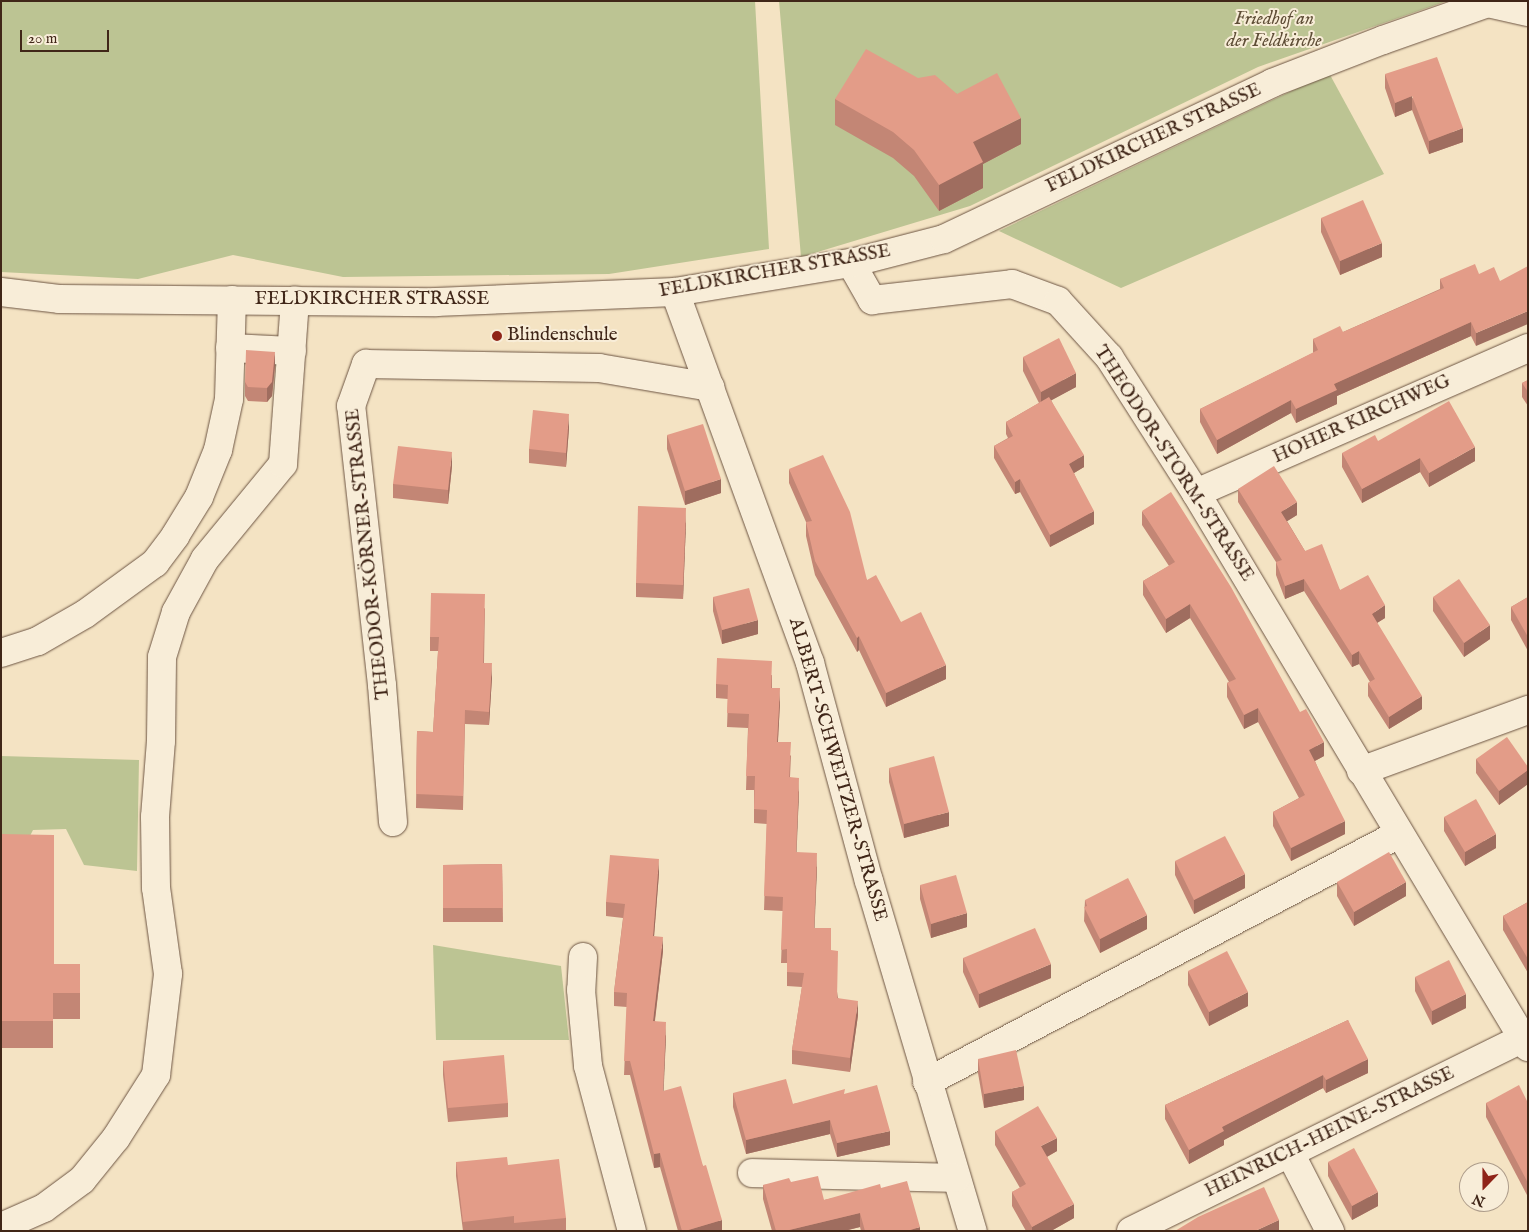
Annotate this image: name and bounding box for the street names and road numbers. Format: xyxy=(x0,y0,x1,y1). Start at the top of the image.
street label: FELDKIRCHER STRASSE xyxy=(1043,79,1265,199)
street label: FELDKIRCHER STRASSE xyxy=(657,240,893,304)
street label: FELDKIRCHER STRASSE xyxy=(255,289,489,311)
street label: THEODOR-STORM-STRASSE xyxy=(1088,342,1258,586)
street label: HOHER KIRCHWEG xyxy=(1270,371,1454,469)
street label: THEODOR-KÖRNER-STRASSE xyxy=(342,407,396,701)
street label: ALBERT-SCHWEITZER-STRASSE xyxy=(783,616,891,924)
street label: HEINRICH-HEINE-STRASSE xyxy=(1202,1063,1458,1203)

